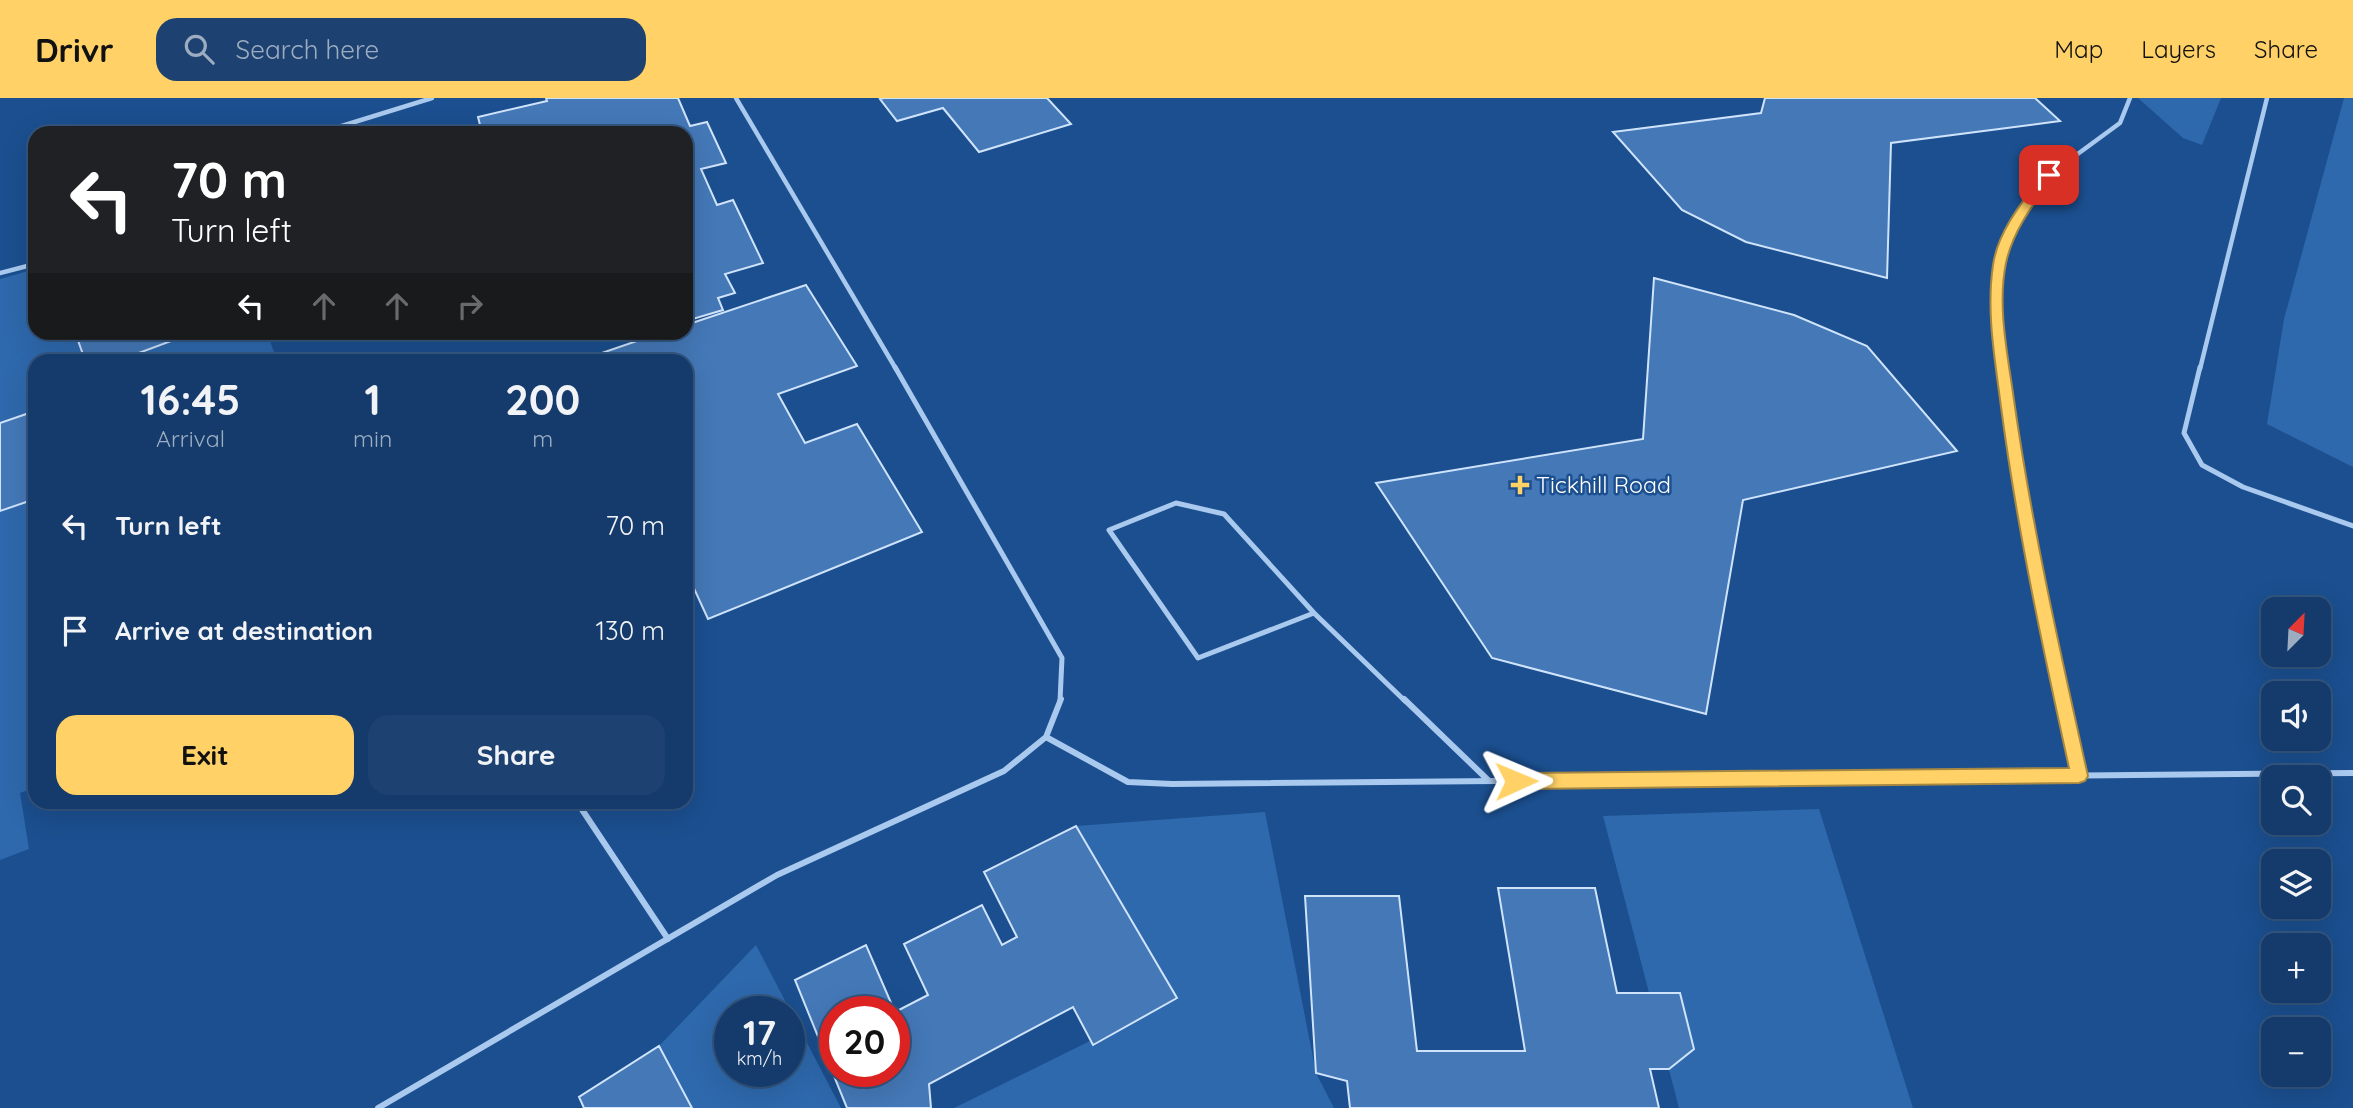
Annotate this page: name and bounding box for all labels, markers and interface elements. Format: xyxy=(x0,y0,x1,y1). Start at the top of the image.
search box xyxy=(156,18,646,81)
text: Drivr xyxy=(35,29,114,70)
icon: search xyxy=(180,30,218,68)
text: Search here xyxy=(236,33,379,66)
text: Map xyxy=(2054,34,2103,64)
text: Layers xyxy=(2141,34,2216,64)
text: Share xyxy=(2254,34,2318,64)
pin xyxy=(2019,145,2079,205)
text: 70 m xyxy=(171,149,287,210)
icon: left xyxy=(56,154,147,245)
icon: arrive xyxy=(2030,156,2068,194)
text: Turn left xyxy=(171,210,292,250)
icon: left xyxy=(232,287,270,325)
icon: ahead xyxy=(305,287,343,325)
icon: ahead xyxy=(378,287,416,325)
icon: right xyxy=(451,287,489,325)
text: 16:45 xyxy=(141,373,241,426)
text: 1 xyxy=(365,373,381,426)
text: 200 xyxy=(505,373,580,426)
text: Arrival xyxy=(156,424,225,453)
text: min xyxy=(353,424,392,453)
text: m xyxy=(532,424,553,453)
place label: Tickhill Road xyxy=(1536,470,1671,499)
marker: Tickhill Road xyxy=(1510,475,1530,495)
icon: left xyxy=(56,507,94,545)
text: Turn left xyxy=(115,509,222,542)
text: 70 m xyxy=(605,509,665,542)
north arrow xyxy=(2261,597,2331,667)
map controls xyxy=(2261,597,2331,1087)
icon: arrive xyxy=(56,612,94,650)
text: Arrive at destination xyxy=(115,614,373,647)
text: 130 m xyxy=(595,614,665,647)
button: sound xyxy=(2261,681,2331,751)
button: Exit xyxy=(56,715,354,795)
button: Share xyxy=(368,715,665,795)
position arrow xyxy=(1479,744,1553,818)
button: search xyxy=(2261,765,2331,835)
button: layers xyxy=(2261,849,2331,919)
button: + xyxy=(2261,933,2331,1003)
speed limit sign: 20 xyxy=(819,996,910,1087)
text: 17 xyxy=(743,1010,776,1054)
button: − xyxy=(2261,1017,2331,1087)
text: km/h xyxy=(737,1047,782,1070)

